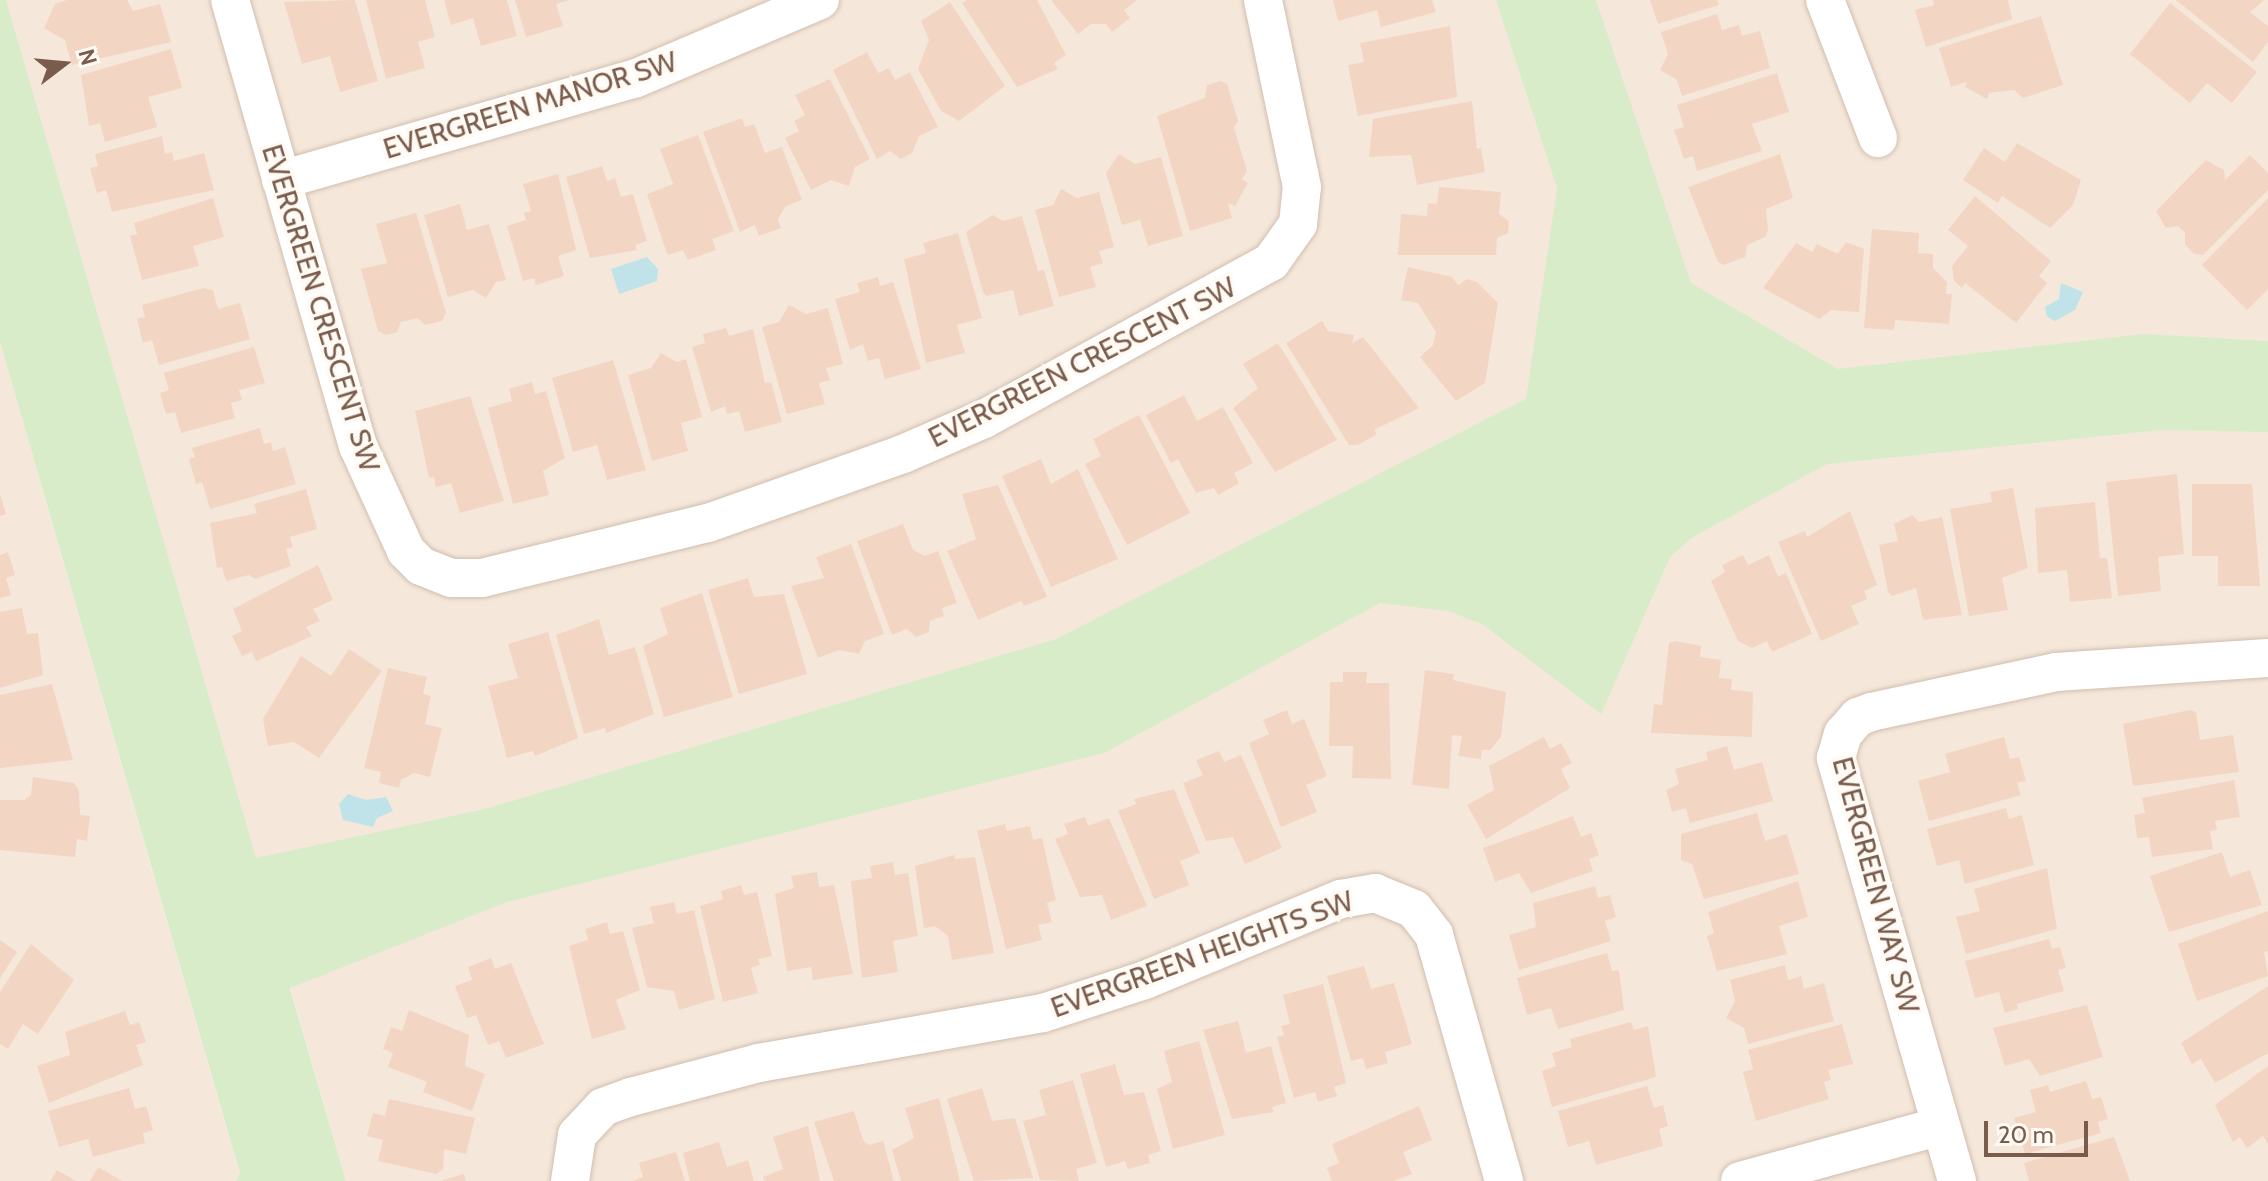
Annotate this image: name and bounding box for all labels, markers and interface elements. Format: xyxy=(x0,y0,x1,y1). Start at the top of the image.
north arrow xyxy=(24,24,104,104)
street label: EVERGREEN MANOR SW xyxy=(379,44,681,166)
text: N xyxy=(72,46,103,68)
street label: EVERGREEN CRESCENT SW xyxy=(255,140,387,476)
street label: EVERGREEN CRESCENT SW xyxy=(923,270,1241,454)
street label: EVERGREEN WAY SW xyxy=(1826,753,1926,1017)
street label: EVERGREEN HEIGHTS SW xyxy=(1046,884,1358,1024)
scale bar xyxy=(1988,1105,2092,1155)
text: 20 m xyxy=(1998,1120,2054,1149)

